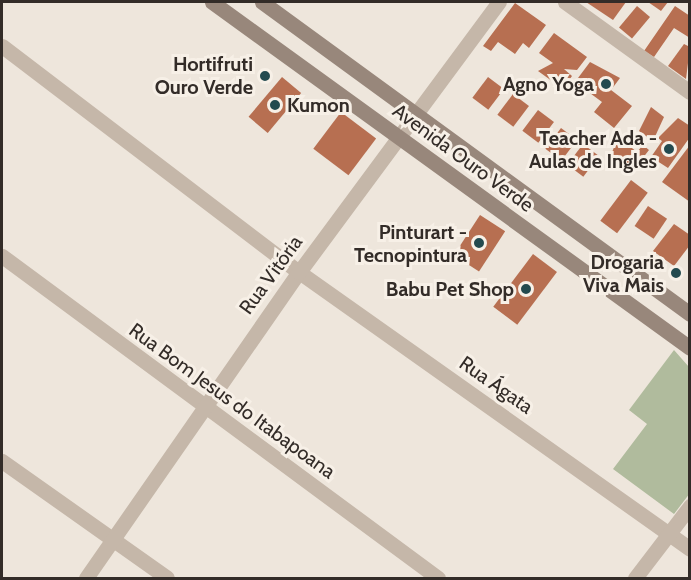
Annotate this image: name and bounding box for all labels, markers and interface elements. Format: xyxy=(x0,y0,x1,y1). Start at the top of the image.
place label: Hortifruti Ouro Verde xyxy=(155,52,253,99)
marker: Hortifruti Ouro Verde xyxy=(258,69,272,83)
place label: Agno Yoga xyxy=(503,72,594,96)
marker: Agno Yoga xyxy=(599,77,613,91)
place label: Kumon xyxy=(287,93,350,117)
marker: Kumon xyxy=(268,98,282,112)
street label: Avenida Ouro Verde xyxy=(388,99,538,217)
place label: Teacher Ada - Aulas de Ingles xyxy=(529,126,657,173)
marker: Teacher Ada - Aulas de Ingles xyxy=(662,142,676,156)
place label: Pinturart - Tecnopintura xyxy=(354,220,467,267)
street label: Rua Vitória xyxy=(234,231,308,319)
marker: Pinturart - Tecnopintura xyxy=(472,236,486,250)
place label: Drogaria Viva Mais xyxy=(583,250,664,297)
marker: Drogaria Viva Mais xyxy=(669,266,683,280)
place label: Babu Pet Shop xyxy=(386,277,514,301)
marker: Babu Pet Shop xyxy=(519,282,533,296)
street label: Rua Bom Jesus do Itabapoana xyxy=(124,318,340,484)
street label: Rua Ágata xyxy=(455,351,537,419)

